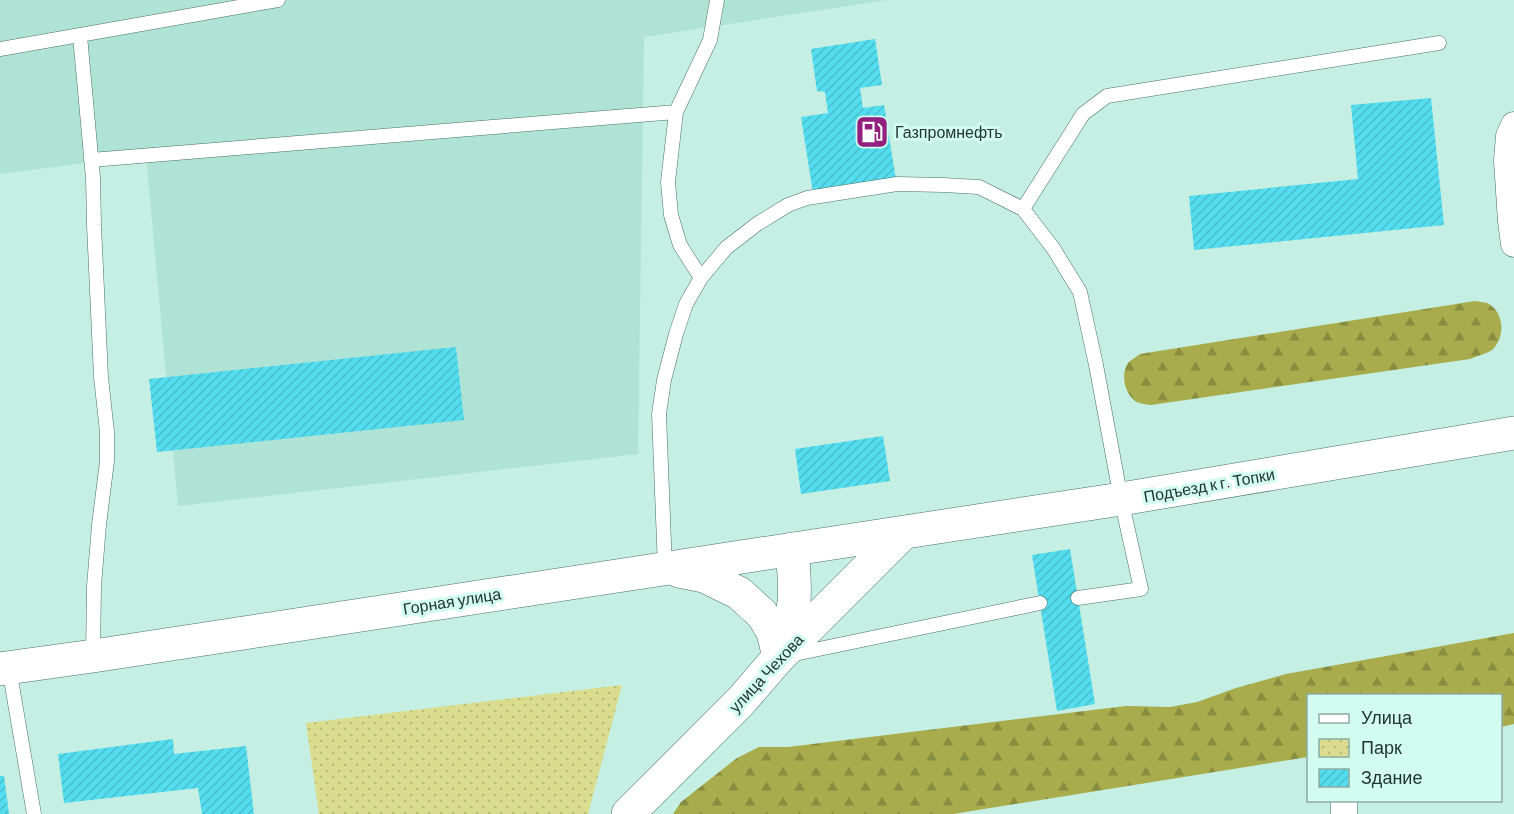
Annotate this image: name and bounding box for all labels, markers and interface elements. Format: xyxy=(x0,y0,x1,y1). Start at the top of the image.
fuel station icon: Газпромнефть xyxy=(854,114,890,150)
place label: Газпромнефть xyxy=(895,122,1003,141)
street label: Подъезд к г. Топки xyxy=(1142,464,1276,505)
street label: Горная улица xyxy=(402,583,502,618)
street label: улица Чехова xyxy=(724,629,807,716)
legend xyxy=(1307,694,1502,802)
text: Улица xyxy=(1361,706,1413,728)
text: Парк xyxy=(1361,736,1402,758)
text: Здание xyxy=(1361,766,1422,788)

